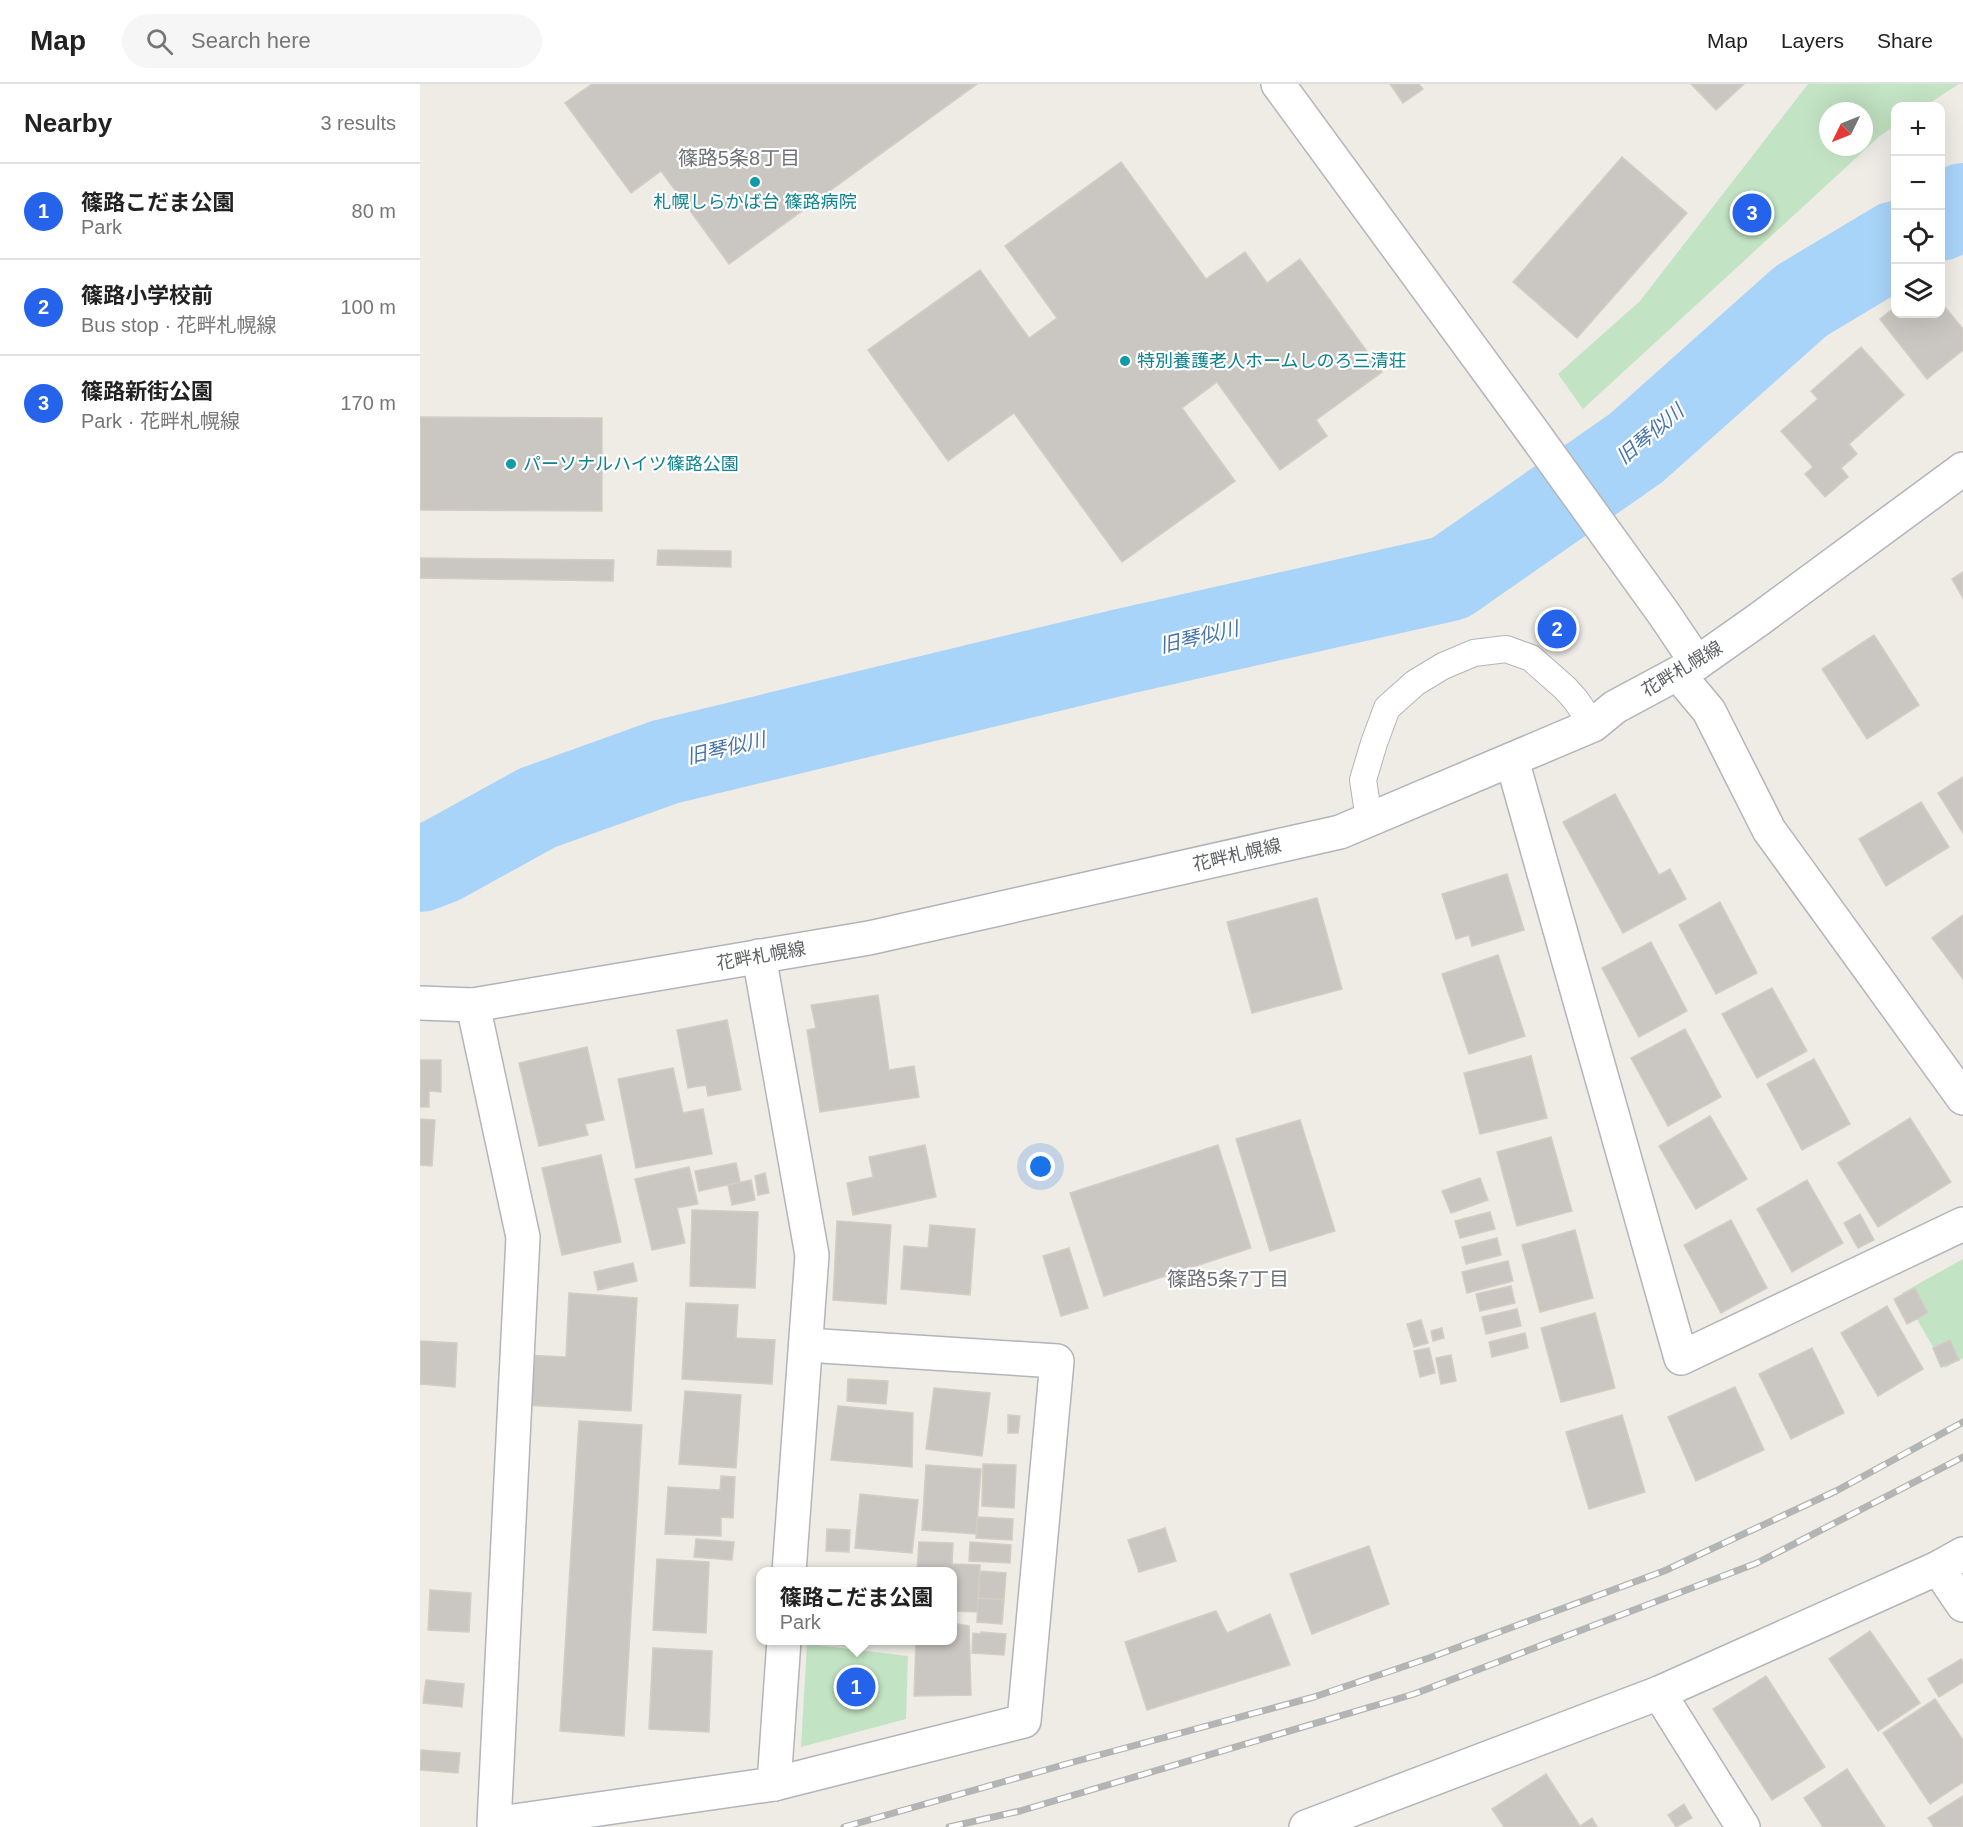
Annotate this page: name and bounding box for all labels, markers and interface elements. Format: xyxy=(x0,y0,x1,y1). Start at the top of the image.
search box xyxy=(122,14,542,68)
text: Map xyxy=(30,25,86,56)
icon: search xyxy=(143,25,176,58)
text: Search here xyxy=(191,28,311,53)
text: Map xyxy=(1707,29,1748,52)
text: Layers xyxy=(1781,29,1844,52)
text: Share xyxy=(1877,29,1933,52)
north arrow xyxy=(1819,102,1873,156)
map controls xyxy=(1891,102,1945,318)
button: + xyxy=(1891,102,1945,156)
text: Nearby xyxy=(24,108,112,138)
text: 3 results xyxy=(320,112,396,134)
district label: 篠路5条8丁目 xyxy=(678,147,800,169)
button: − xyxy=(1891,156,1945,210)
marker: 札幌しらかば台 篠路病院 xyxy=(748,175,762,189)
text: 篠路こだま公園 xyxy=(81,190,235,215)
pin: 3 xyxy=(1732,190,1772,236)
place label: 札幌しらかば台 篠路病院 xyxy=(654,192,857,212)
text: 1 xyxy=(38,200,49,222)
text: 80 m xyxy=(352,200,396,222)
button: locate xyxy=(1891,210,1945,264)
text: Park xyxy=(81,216,122,238)
button: layers xyxy=(1891,264,1945,318)
text: 篠路小学校前 xyxy=(81,283,213,308)
text: 2 xyxy=(38,296,49,318)
text: 100 m xyxy=(340,296,396,318)
text: Bus stop · 花畔札幌線 xyxy=(81,314,277,336)
place label: 特別養護老人ホームしのろ三清荘 xyxy=(1137,351,1406,371)
marker: 特別養護老人ホームしのろ三清荘 xyxy=(1118,354,1132,368)
text: 篠路新街公園 xyxy=(81,379,213,404)
text: 3 xyxy=(38,392,49,414)
text: 170 m xyxy=(340,392,396,414)
water label: 旧琴似川 xyxy=(1612,399,1689,468)
text: Park · 花畔札幌線 xyxy=(81,410,240,432)
place label: パーソナルハイツ篠路公園 xyxy=(523,454,739,474)
marker: パーソナルハイツ篠路公園 xyxy=(504,457,518,471)
pin: 2 xyxy=(1538,606,1576,652)
water label: 旧琴似川 xyxy=(1158,617,1242,657)
street label: 花畔札幌線 xyxy=(1638,637,1726,701)
water label: 旧琴似川 xyxy=(685,728,769,768)
street label: 花畔札幌線 xyxy=(1191,835,1283,875)
street label: 花畔札幌線 xyxy=(715,938,807,974)
your location xyxy=(1026,1152,1055,1181)
district label: 篠路5条7丁目 xyxy=(1167,1268,1289,1290)
popup xyxy=(756,1567,957,1645)
text: 篠路こだま公園 xyxy=(780,1585,933,1610)
text: Park xyxy=(780,1611,821,1633)
pin: 1 xyxy=(836,1664,876,1710)

